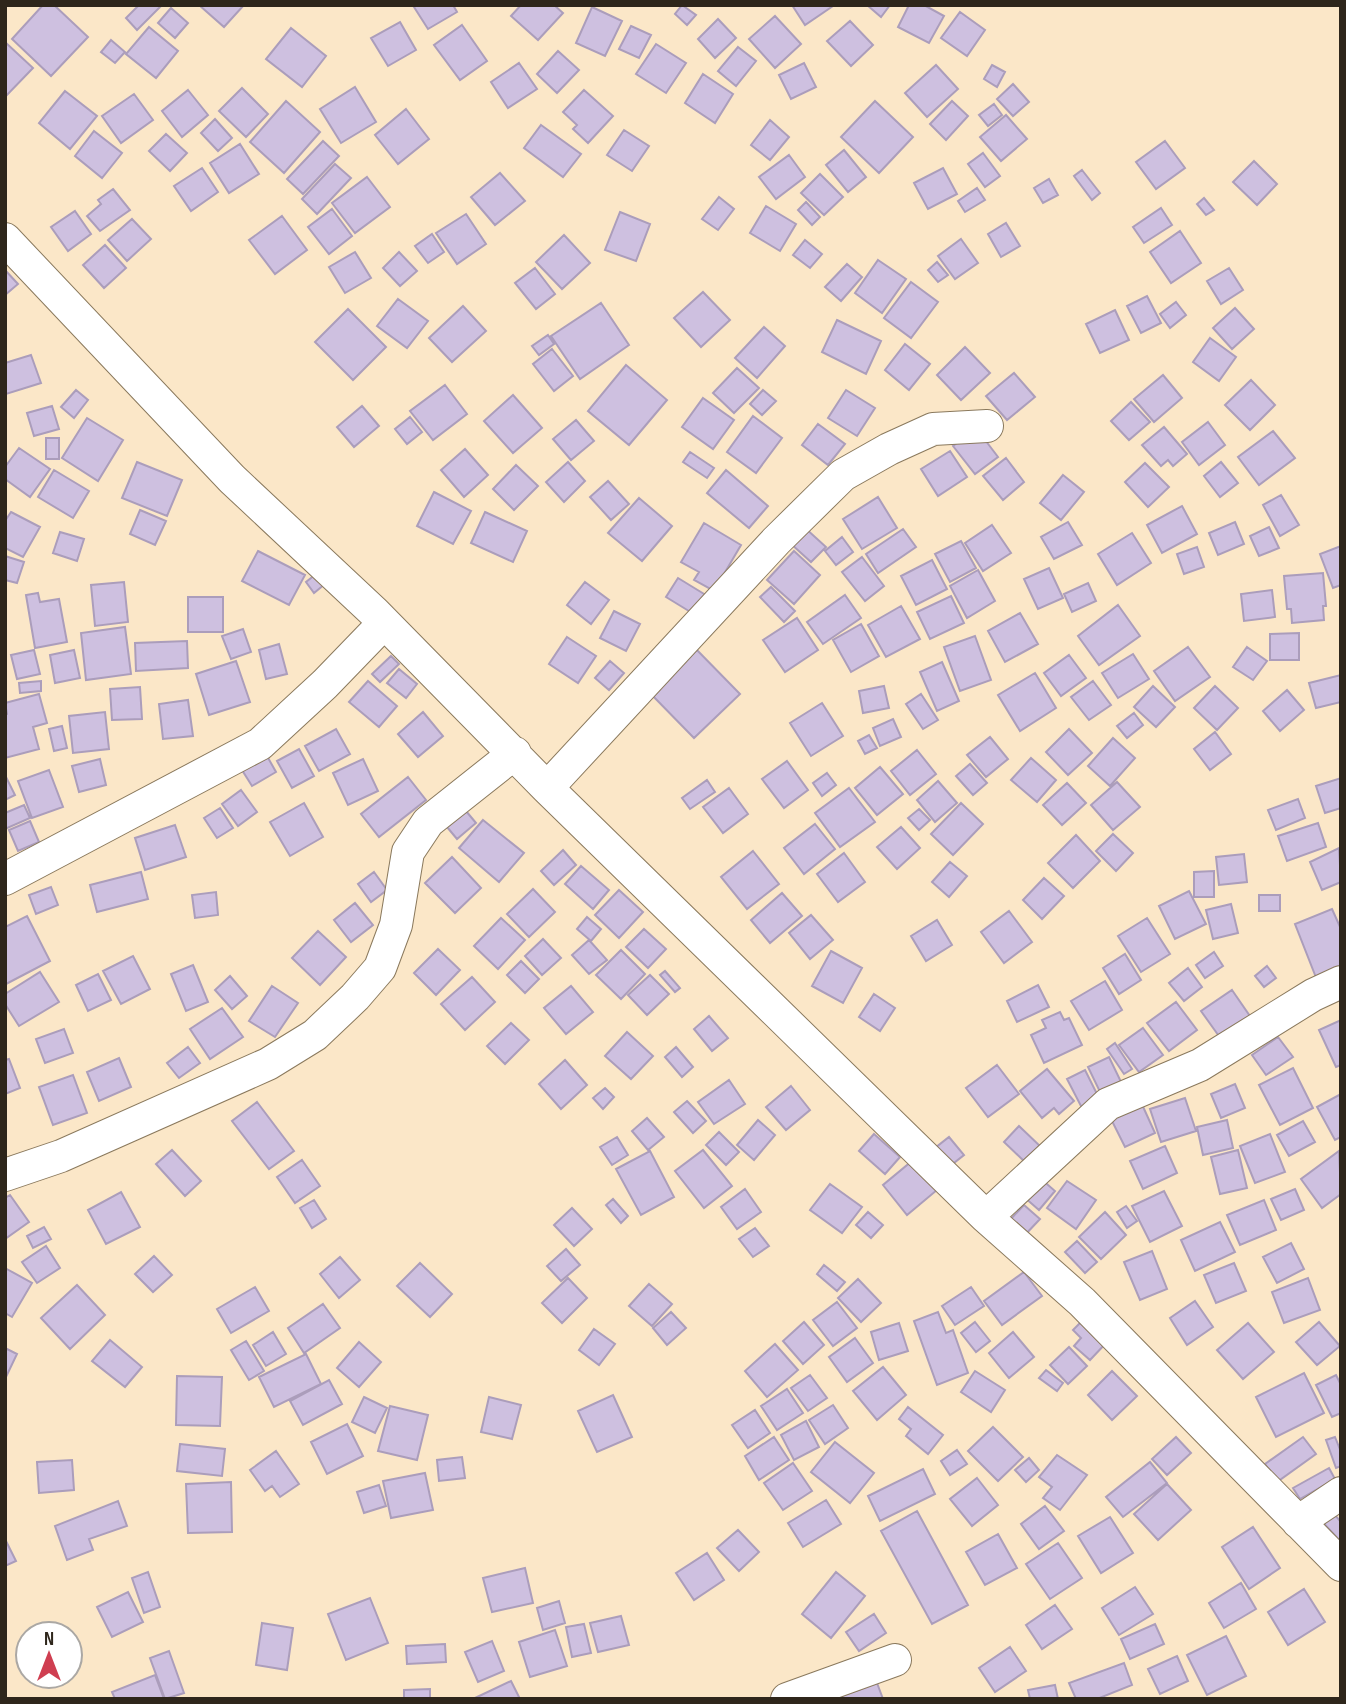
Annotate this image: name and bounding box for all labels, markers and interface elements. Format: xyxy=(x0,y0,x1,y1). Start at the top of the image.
north arrow xyxy=(14,1620,84,1690)
text: N xyxy=(44,1628,54,1651)

